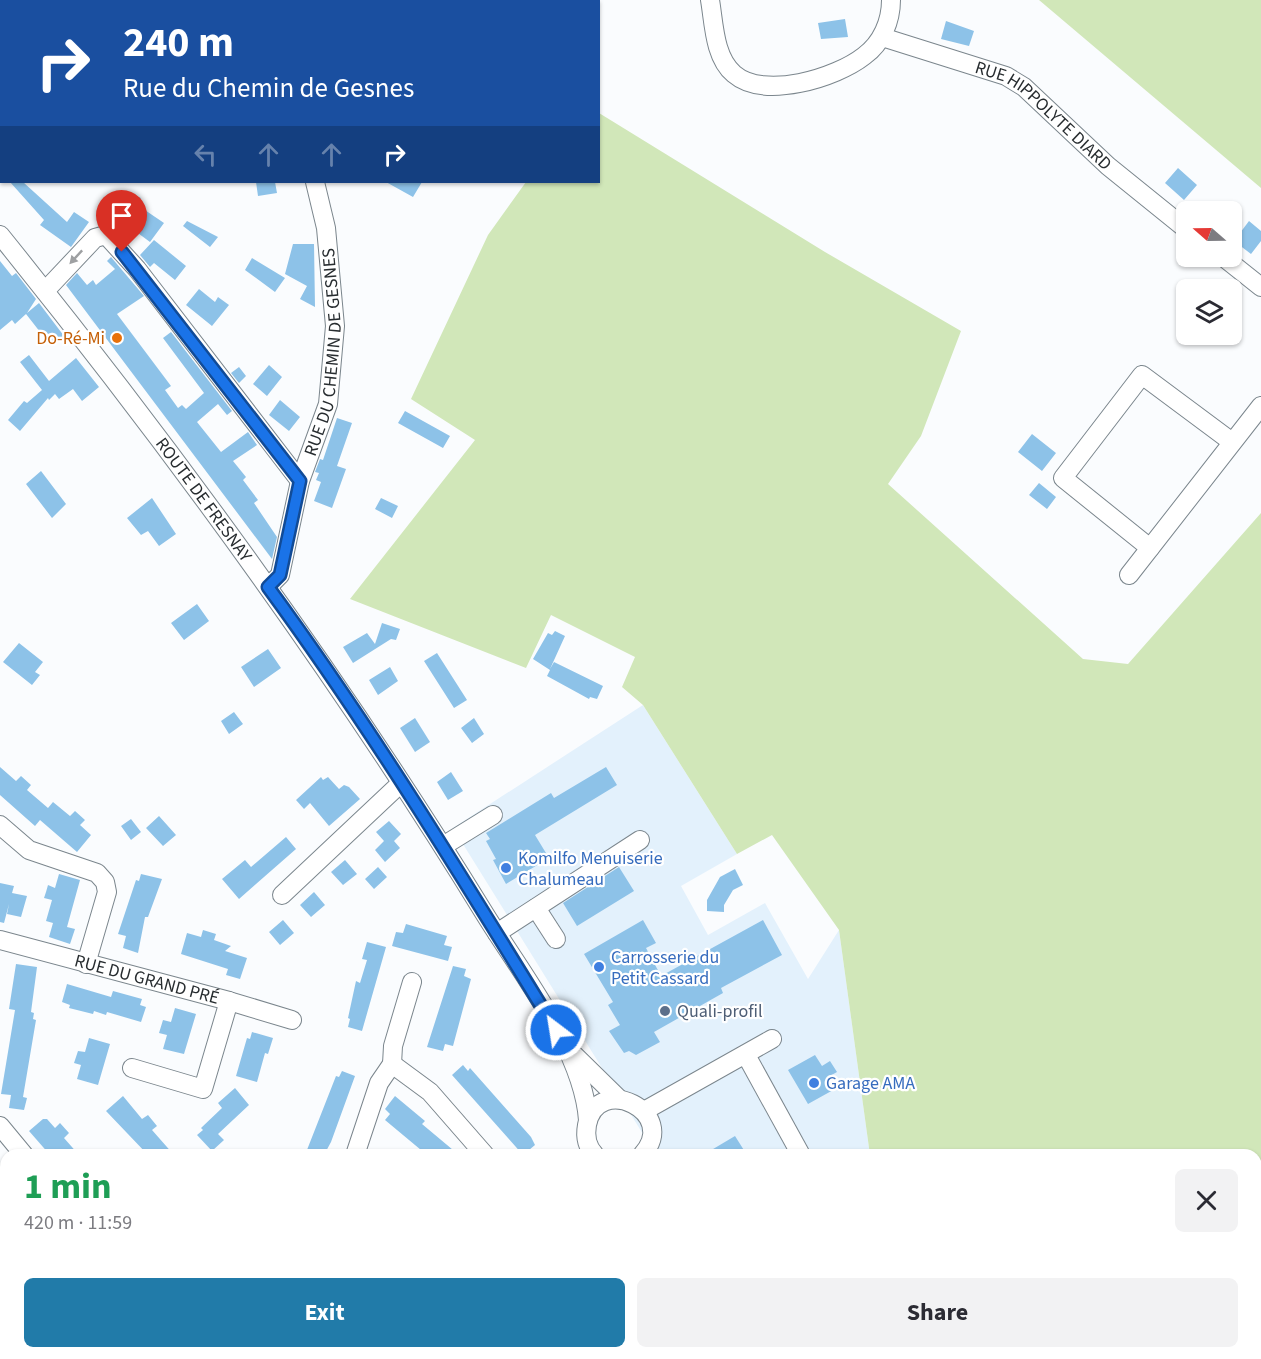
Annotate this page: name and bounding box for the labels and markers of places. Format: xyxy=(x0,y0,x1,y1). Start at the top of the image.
pin xyxy=(96,190,147,252)
place label: Do-Ré-Mi xyxy=(36,326,105,351)
marker: Do-Ré-Mi xyxy=(110,331,124,345)
place label: Komilfo Menuiserie Chalumeau xyxy=(518,846,663,892)
marker: Komilfo Menuiserie Chalumeau xyxy=(499,861,513,875)
place label: Carrosserie du Petit Cassard xyxy=(611,945,719,991)
marker: Carrosserie du Petit Cassard xyxy=(592,960,606,974)
place label: Quali-profil xyxy=(677,999,762,1024)
marker: Quali-profil xyxy=(658,1004,672,1018)
place label: Garage AMA xyxy=(826,1071,915,1096)
marker: Garage AMA xyxy=(807,1076,821,1090)

